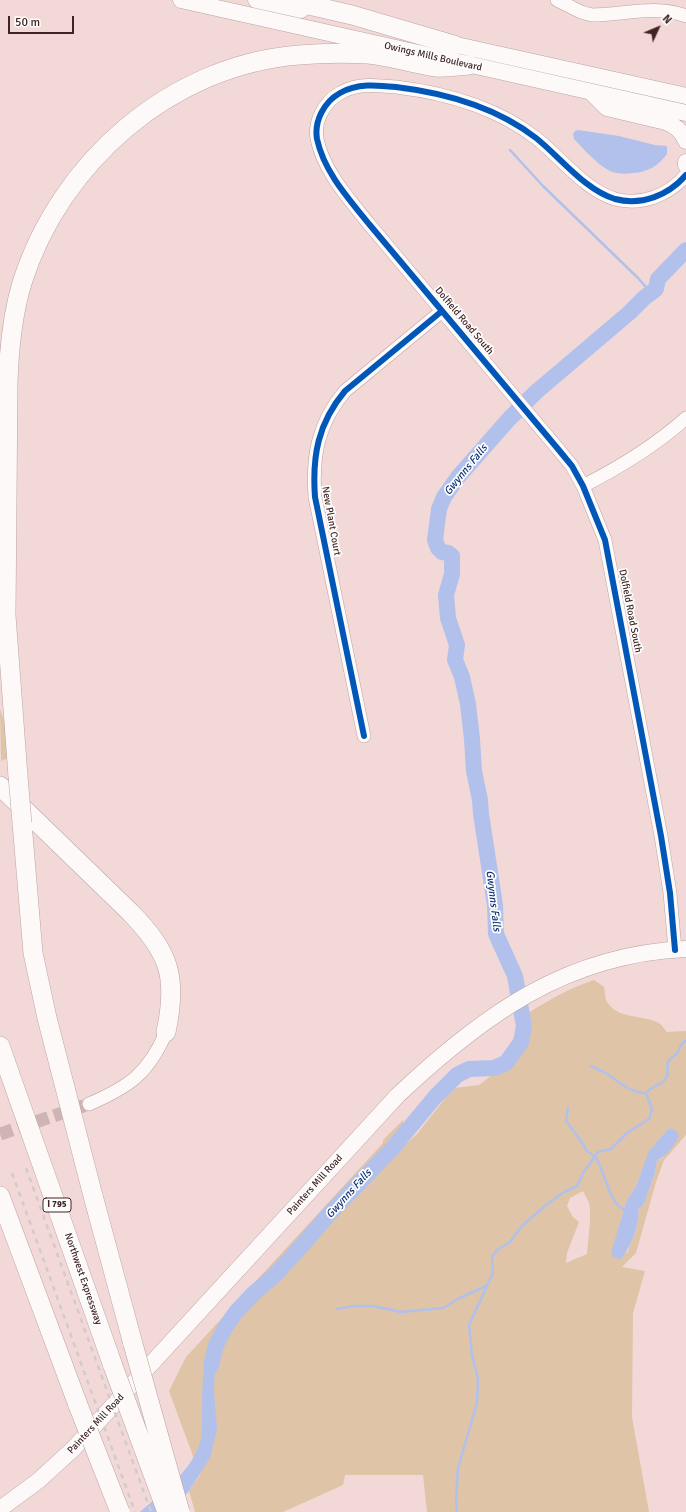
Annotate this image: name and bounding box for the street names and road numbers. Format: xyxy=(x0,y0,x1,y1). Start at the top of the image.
street label: Owings Mills Boulevard xyxy=(383,40,483,74)
street label: Dolfield Road South xyxy=(432,285,496,357)
street label: New Plant Court xyxy=(319,486,343,556)
street label: Dolfield Road South xyxy=(616,568,644,654)
street label: Painters Mill Road xyxy=(285,1152,345,1218)
road number: I 795 xyxy=(43,1198,71,1212)
street label: Northwest Expressway xyxy=(62,1231,104,1327)
street label: Painters Mill Road xyxy=(65,1392,127,1456)

